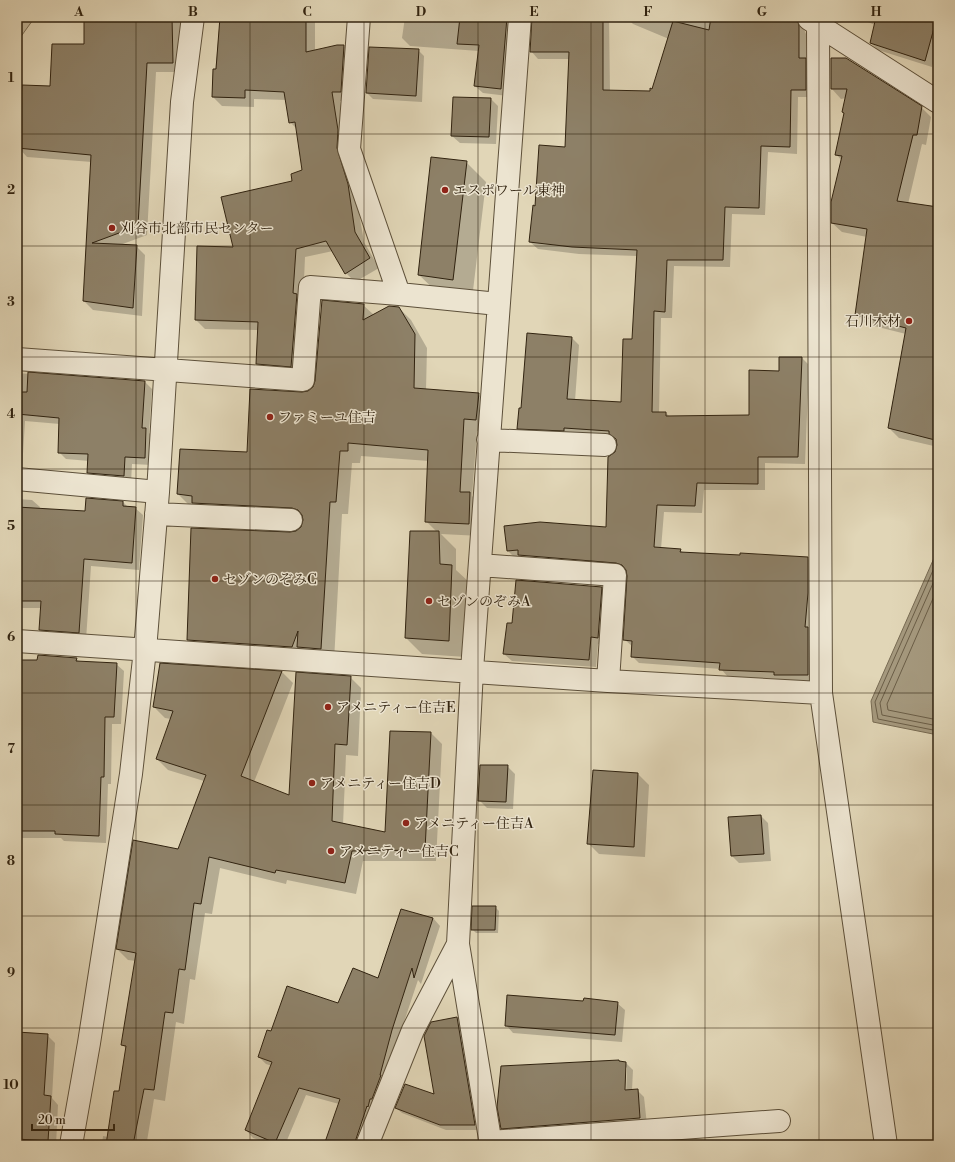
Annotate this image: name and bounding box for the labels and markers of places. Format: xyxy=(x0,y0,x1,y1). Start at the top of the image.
place label: エスポワール東神 xyxy=(453,182,565,200)
marker: エスポワール東神 xyxy=(440,185,450,195)
place label: 刈谷市北部市民センター xyxy=(120,220,273,238)
marker: 刈谷市北部市民センター xyxy=(107,223,117,233)
place label: 石川木材 xyxy=(845,313,901,331)
marker: 石川木材 xyxy=(904,316,914,326)
place label: ファミーユ住吉 xyxy=(278,409,376,427)
marker: ファミーユ住吉 xyxy=(265,412,275,422)
place label: セゾンのぞみC xyxy=(223,571,317,589)
marker: セゾンのぞみC xyxy=(210,574,220,584)
place label: セゾンのぞみA xyxy=(437,593,531,611)
marker: セゾンのぞみA xyxy=(424,596,434,606)
place label: アメニティー住吉E xyxy=(336,699,456,717)
marker: アメニティー住吉E xyxy=(323,702,333,712)
place label: アメニティー住吉D xyxy=(320,775,441,793)
marker: アメニティー住吉D xyxy=(307,778,317,788)
place label: アメニティー住吉A xyxy=(414,815,534,833)
marker: アメニティー住吉A xyxy=(401,818,411,828)
place label: アメニティー住吉C xyxy=(339,843,459,861)
marker: アメニティー住吉C xyxy=(326,846,336,856)

